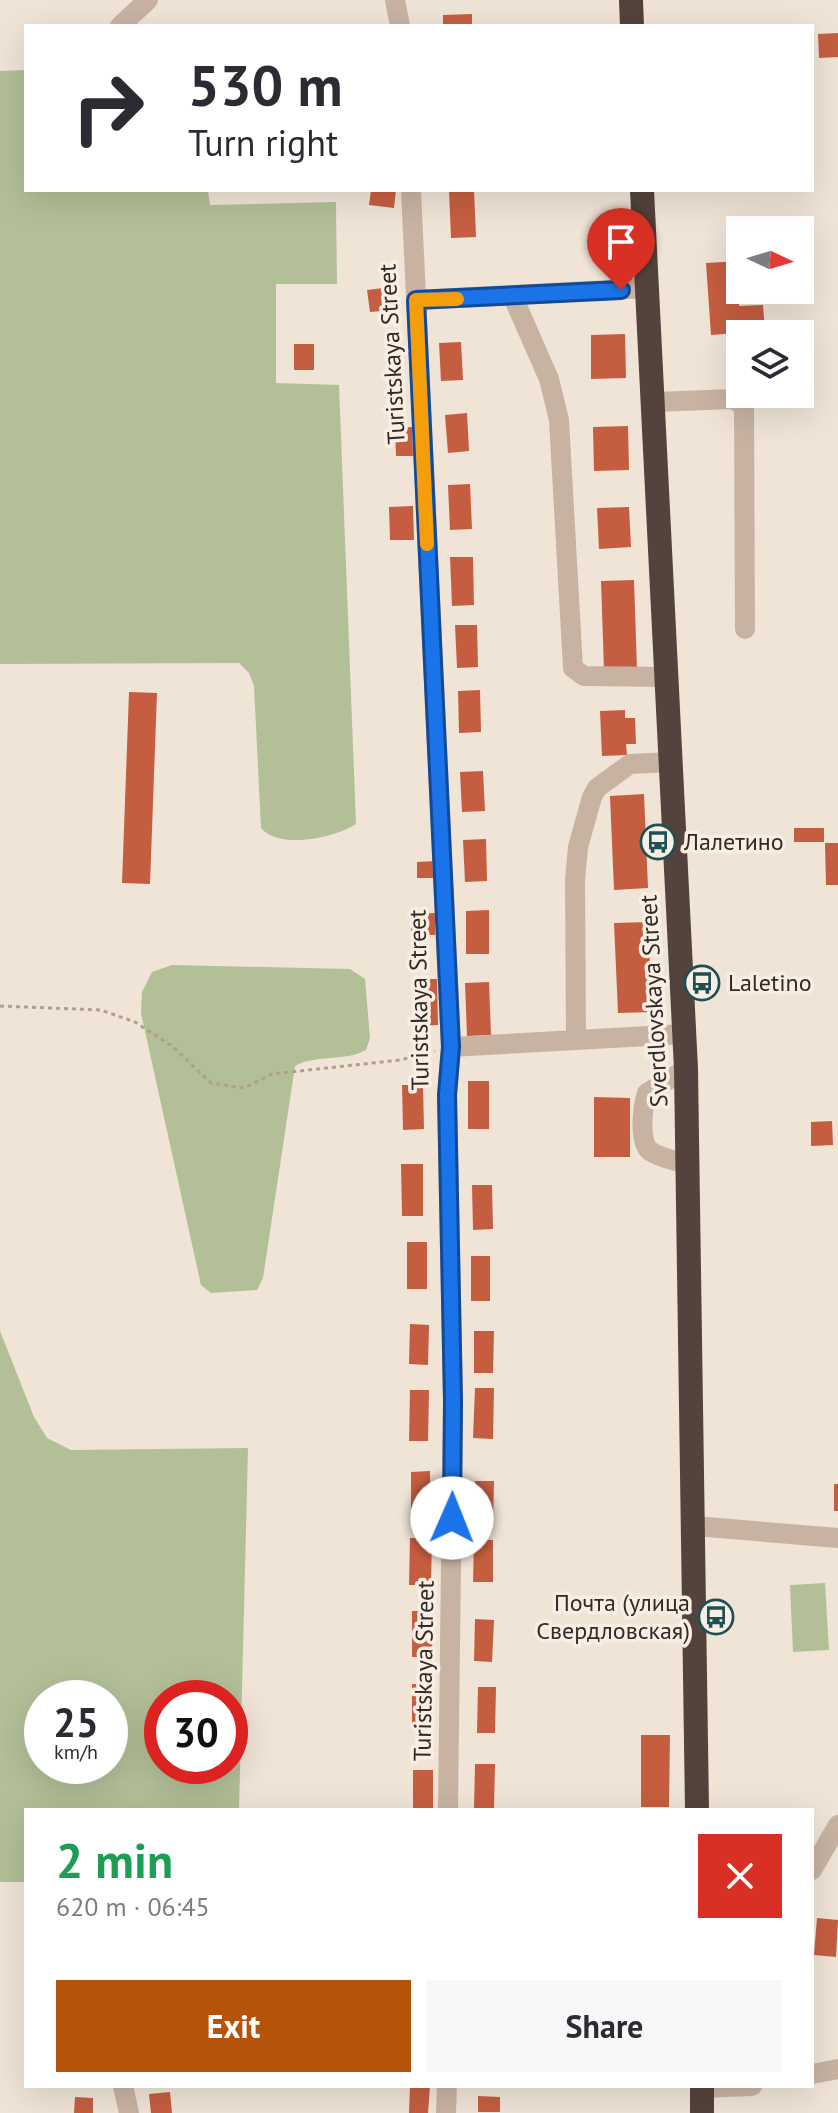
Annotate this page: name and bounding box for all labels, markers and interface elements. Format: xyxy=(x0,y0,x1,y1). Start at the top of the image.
text: 530 m xyxy=(188,49,343,121)
icon: right xyxy=(56,56,160,160)
text: Turn right xyxy=(188,119,338,166)
pin xyxy=(587,208,655,290)
north arrow xyxy=(726,216,814,304)
map controls xyxy=(726,216,814,408)
icon: arrive xyxy=(599,220,643,264)
street label: Turistskaya Street xyxy=(371,263,412,445)
button: layers xyxy=(726,320,814,408)
bus stop icon: Лалетино xyxy=(639,823,677,861)
place label: Лалетино xyxy=(683,826,784,857)
street label: Sverdlovskaya Street xyxy=(632,894,675,1108)
street label: Turistskaya Street xyxy=(401,909,436,1091)
bus stop icon: Laletino xyxy=(683,964,721,1002)
place label: Laletino xyxy=(728,967,812,998)
position arrow xyxy=(410,1476,494,1560)
street label: Turistskaya Street xyxy=(406,1580,441,1762)
place label: Почта (улица Свердловская) xyxy=(536,1587,690,1646)
bus stop icon: Почта (улица Свердловская) xyxy=(697,1598,735,1636)
speed limit sign: 30 xyxy=(144,1680,248,1784)
text: 25 xyxy=(53,1696,99,1748)
text: km/h xyxy=(54,1739,98,1765)
text: 2 min xyxy=(56,1829,173,1891)
button: close xyxy=(698,1834,782,1918)
text: 620 m · 06:45 xyxy=(56,1890,210,1923)
button: Exit xyxy=(56,1980,411,2072)
button: Share xyxy=(427,1980,782,2072)

